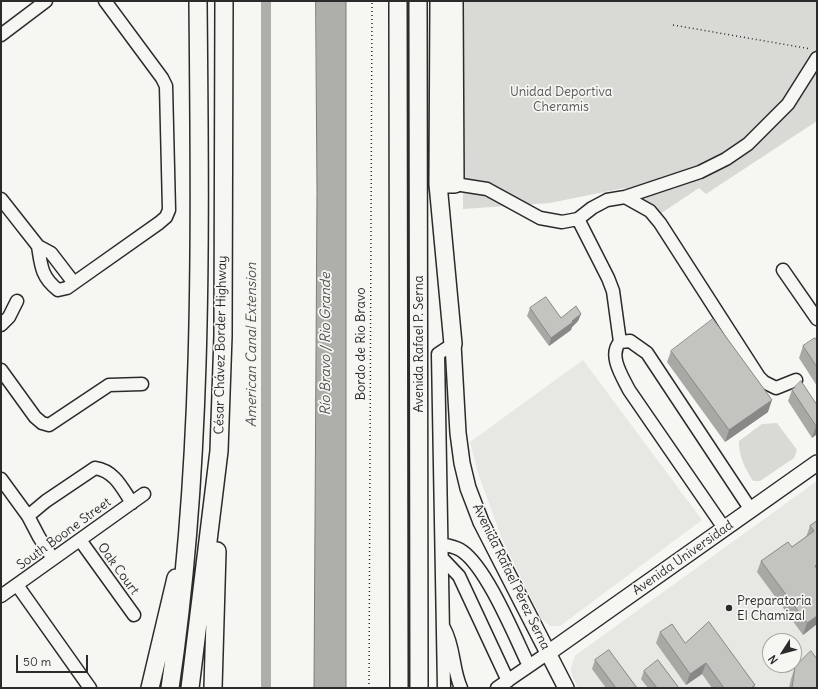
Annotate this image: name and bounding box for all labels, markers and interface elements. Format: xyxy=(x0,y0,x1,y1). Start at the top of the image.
park label: Unidad Deportiva Cheramis xyxy=(510,84,612,115)
street label: César Chávez Border Highway xyxy=(212,255,230,435)
water label: American Canal Extension xyxy=(244,263,260,427)
water label: Río Bravo / Rio Grande xyxy=(318,272,334,416)
street label: Avenida Rafael P. Serna xyxy=(411,275,427,413)
street label: Bordo de Rio Bravo xyxy=(353,288,369,400)
street label: South Boone Street xyxy=(14,495,114,573)
street label: Avenida Rafael Pérez Serna xyxy=(469,502,553,652)
street label: Avenida Universidad xyxy=(630,517,736,599)
street label: Oak Court xyxy=(94,540,142,598)
place label: Preparatoria El Chamizal xyxy=(737,593,811,624)
marker: Preparatoria El Chamizal xyxy=(724,603,734,613)
north arrow xyxy=(762,633,802,673)
scale bar xyxy=(18,647,90,673)
text: N xyxy=(765,652,781,667)
text: 50 m xyxy=(23,654,51,669)

